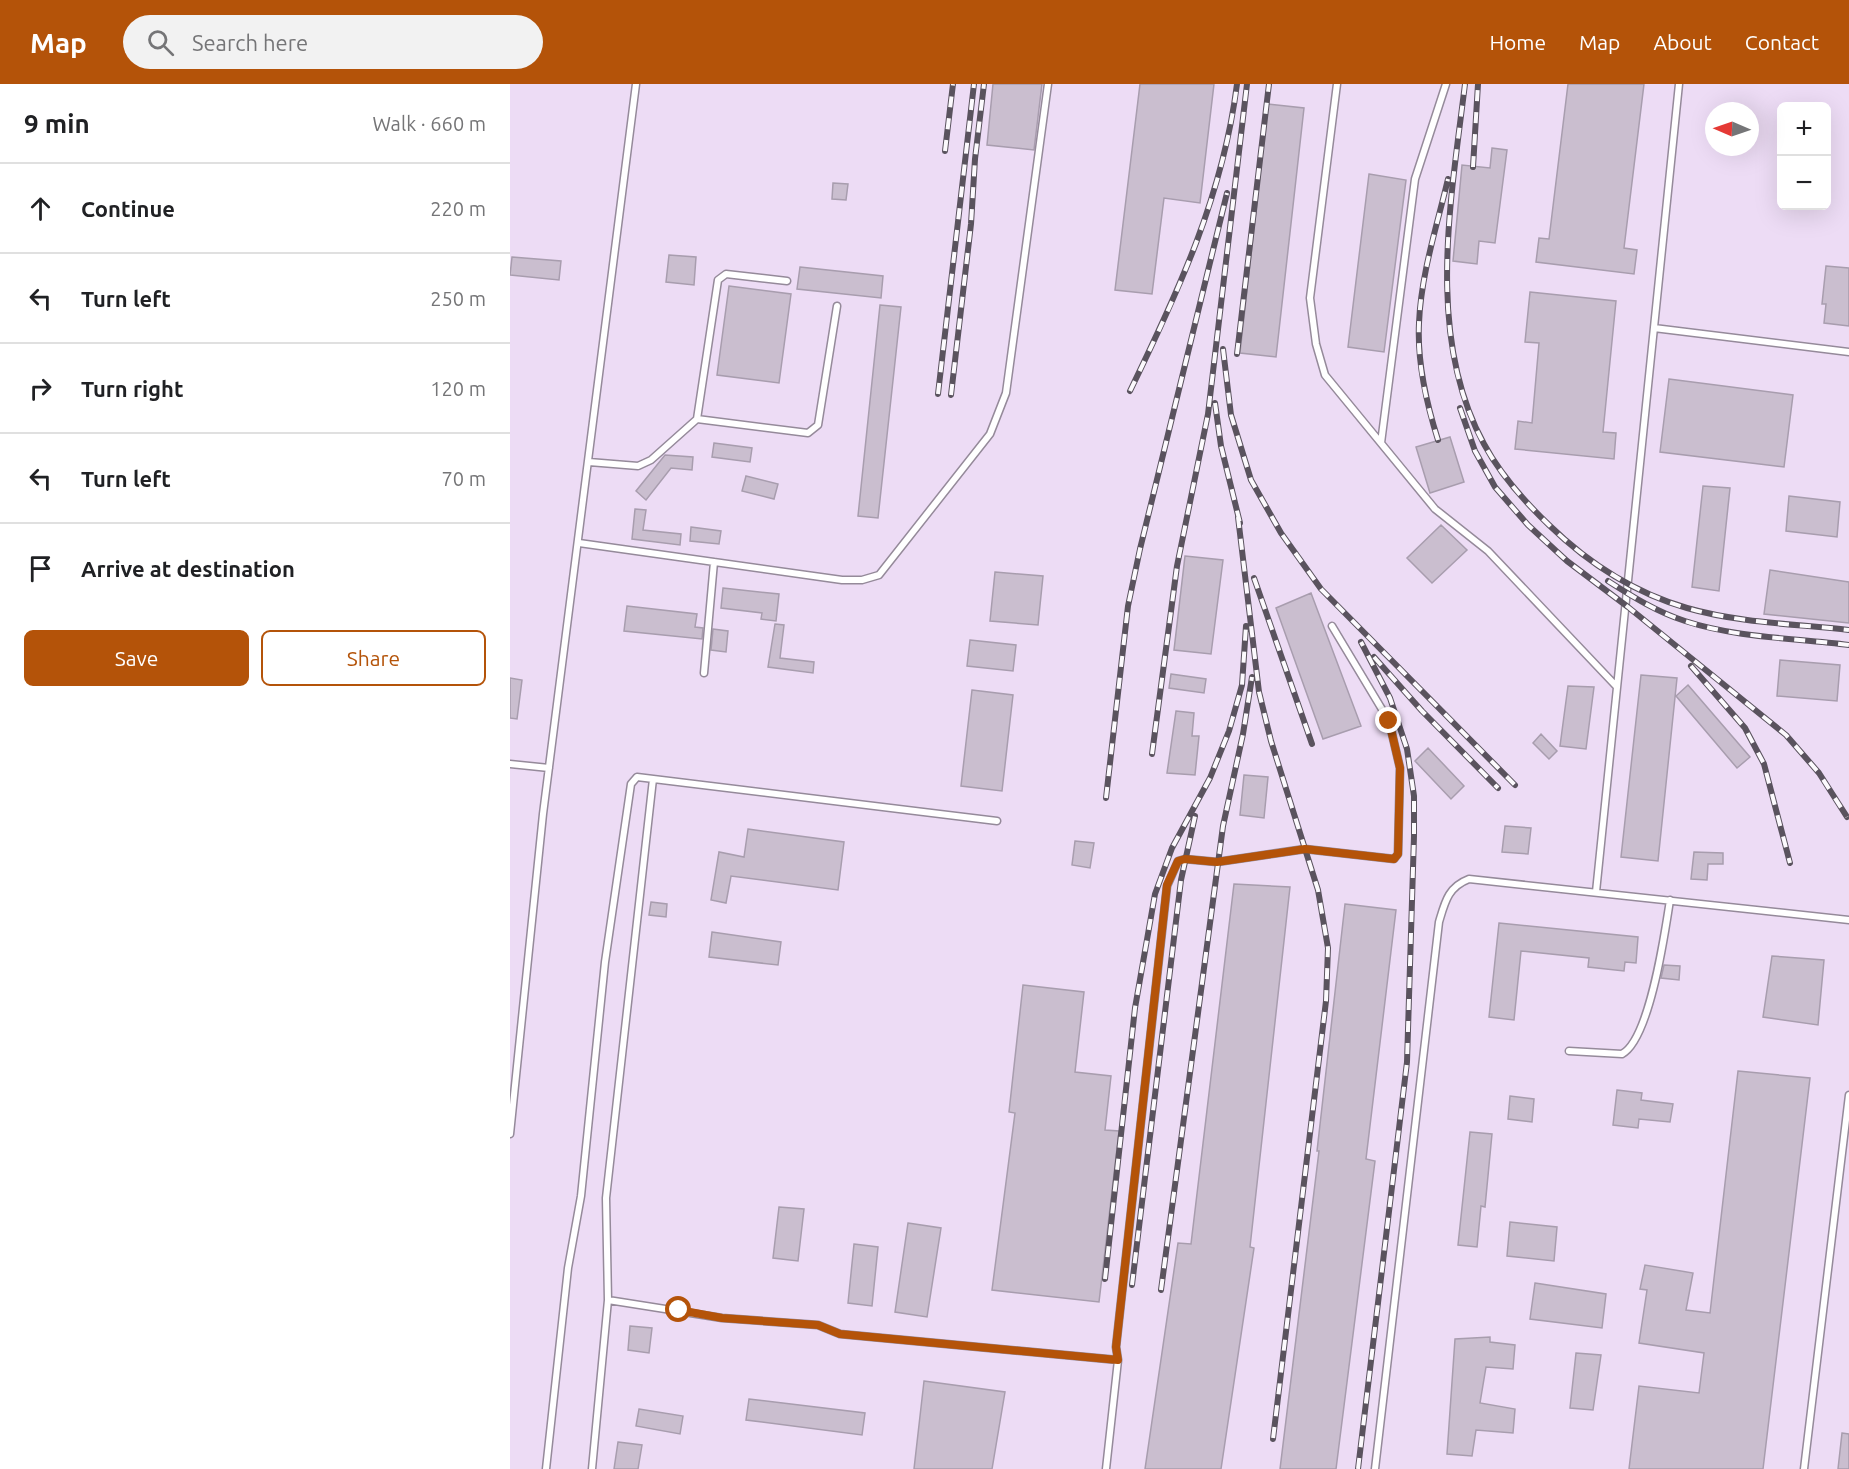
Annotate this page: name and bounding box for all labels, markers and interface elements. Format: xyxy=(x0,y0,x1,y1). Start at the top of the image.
search box xyxy=(123,15,543,69)
icon: search xyxy=(144,26,177,59)
text: Map xyxy=(30,27,87,58)
text: Search here xyxy=(192,30,308,55)
text: Home xyxy=(1489,30,1546,54)
text: Map xyxy=(1579,30,1620,54)
text: About xyxy=(1653,30,1712,54)
text: Contact xyxy=(1745,30,1819,54)
north arrow xyxy=(1705,102,1759,156)
map controls xyxy=(1777,102,1831,210)
button: + xyxy=(1777,102,1831,156)
text: 9 min xyxy=(24,109,90,138)
text: Walk · 660 m xyxy=(373,112,486,135)
button: − xyxy=(1777,156,1831,210)
icon: ahead xyxy=(24,192,57,225)
text: Continue xyxy=(81,196,175,221)
text: 220 m xyxy=(430,197,486,220)
icon: left xyxy=(24,282,57,315)
text: Turn left xyxy=(81,286,171,311)
text: 250 m xyxy=(430,287,486,310)
icon: right xyxy=(24,372,57,405)
text: Turn right xyxy=(81,376,183,401)
text: 120 m xyxy=(430,377,486,400)
icon: left xyxy=(24,462,57,495)
text: Turn left xyxy=(81,466,171,491)
text: 70 m xyxy=(442,467,486,490)
icon: arrive xyxy=(24,552,57,585)
text: Arrive at destination xyxy=(81,556,295,581)
button: Save xyxy=(24,630,249,686)
button: Share xyxy=(261,630,486,686)
route end xyxy=(1375,707,1401,733)
route start xyxy=(665,1296,691,1322)

